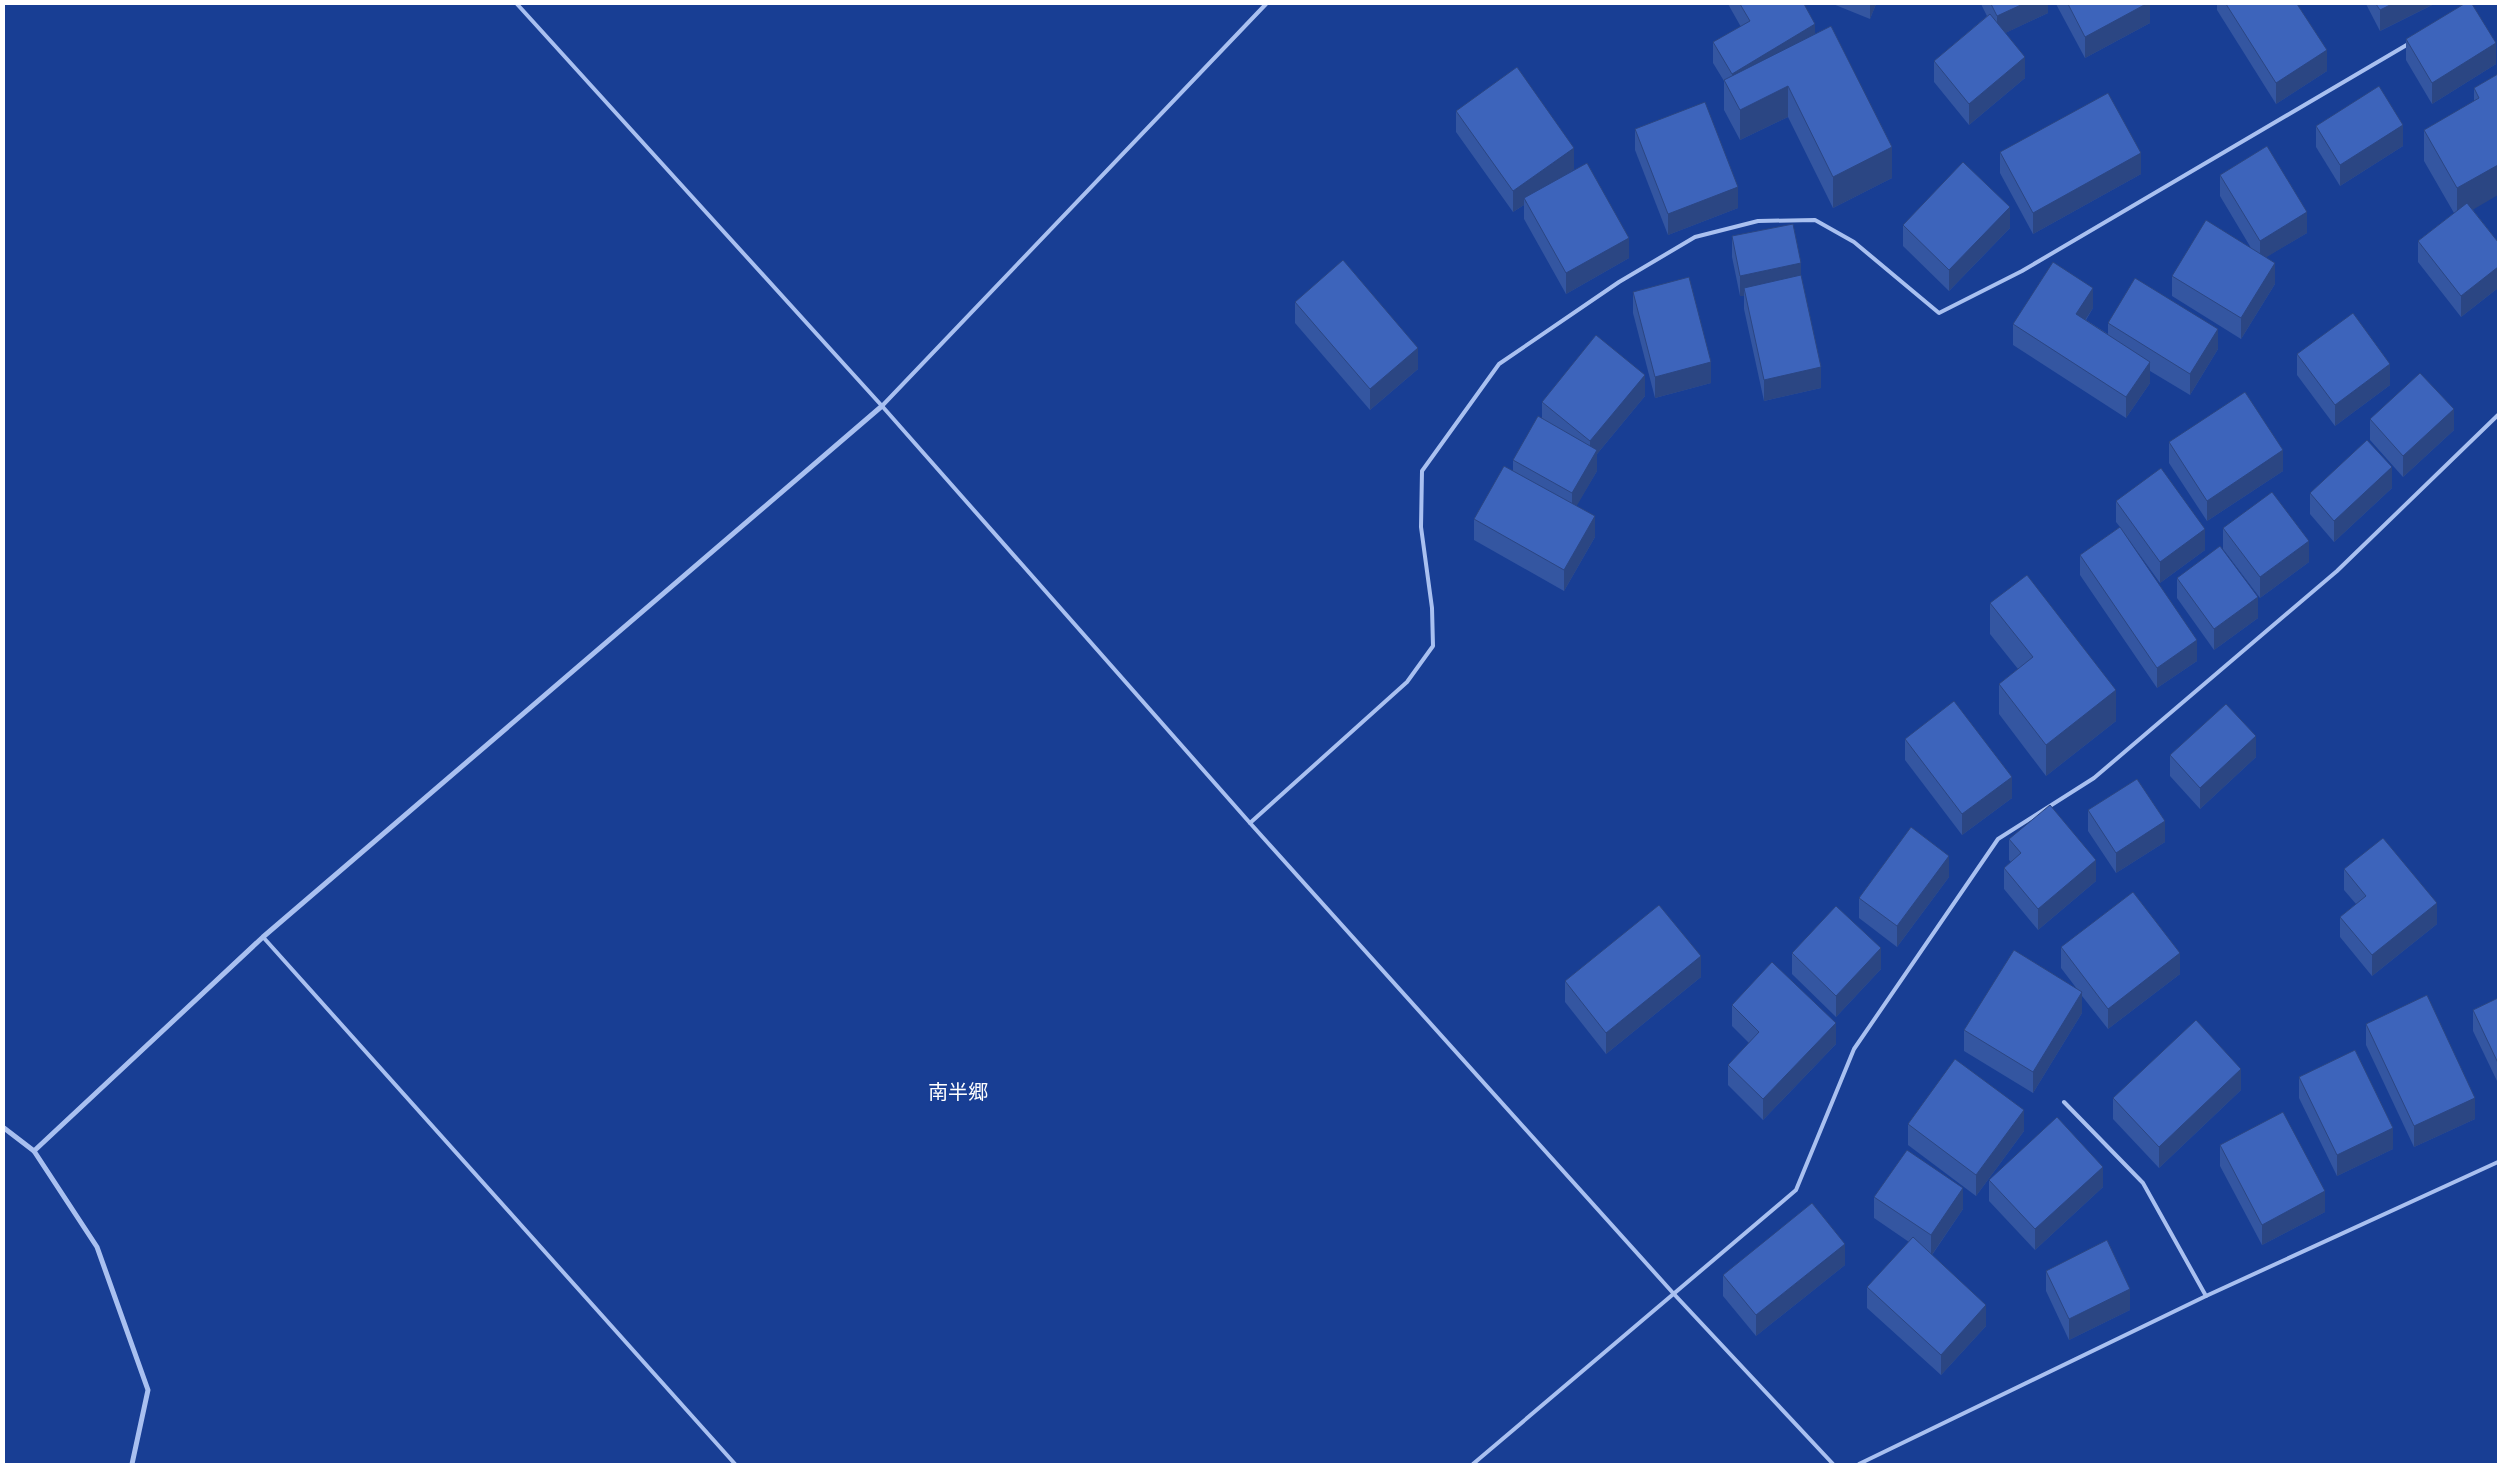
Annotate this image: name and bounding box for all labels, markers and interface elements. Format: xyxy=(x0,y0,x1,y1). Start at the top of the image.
district label: 南半郷 xyxy=(928,1076,988,1107)

